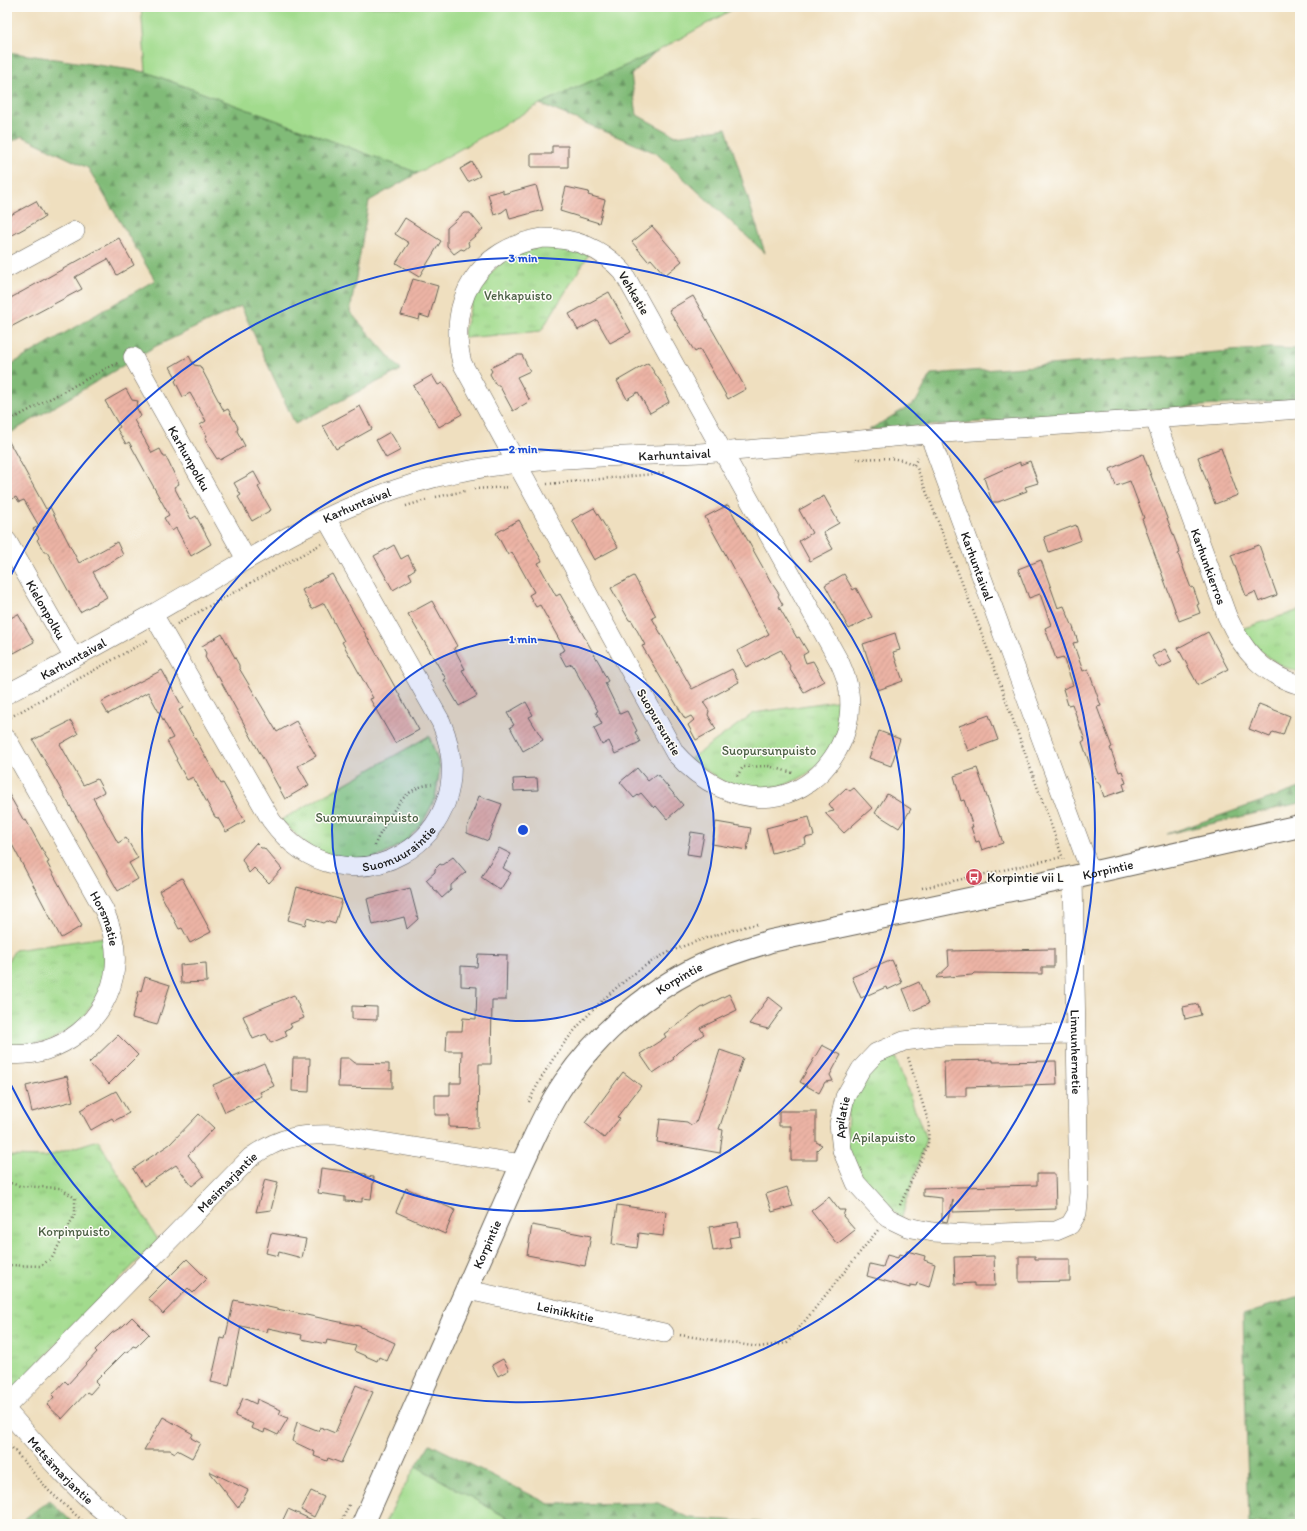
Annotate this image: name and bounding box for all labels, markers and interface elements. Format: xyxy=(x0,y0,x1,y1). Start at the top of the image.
text: 3 min xyxy=(509,251,538,265)
street label: Vehkatie xyxy=(615,269,653,317)
park label: Vehkapuisto xyxy=(484,288,552,303)
street label: Karhunpolku xyxy=(165,423,214,494)
text: 2 min xyxy=(509,442,538,456)
street label: Karhuntaival xyxy=(638,445,712,463)
street label: Karhuntaival xyxy=(320,484,393,526)
street label: Karhunkierros xyxy=(1188,526,1230,607)
street label: Karhuntaival xyxy=(958,529,997,603)
street label: Kielonpolku xyxy=(23,577,69,642)
text: 1 min xyxy=(509,632,538,646)
street label: Karhuntaival xyxy=(38,634,109,682)
street label: Suopursuntie xyxy=(634,686,684,758)
park label: Suopursunpuisto xyxy=(722,743,817,758)
park label: Suomuurainpuisto xyxy=(315,810,419,825)
street label: Suomuuraintie xyxy=(361,823,438,874)
centre of rings xyxy=(516,823,530,837)
street label: Korpintie xyxy=(1081,856,1135,882)
bus stop icon: Korpintie vii L xyxy=(964,867,984,887)
place label: Korpintie vii L xyxy=(987,870,1064,885)
street label: Horsmatie xyxy=(87,888,122,947)
street label: Korpintie xyxy=(653,959,705,997)
street label: Linnunhernetie xyxy=(1068,1009,1085,1095)
street label: Apilatie xyxy=(831,1095,852,1140)
park label: Apilapuisto xyxy=(852,1130,916,1145)
street label: Mesimarjantie xyxy=(194,1148,260,1215)
street label: Korpintie xyxy=(469,1217,504,1271)
park label: Korpinpuisto xyxy=(38,1224,110,1239)
street label: Leinikkitie xyxy=(536,1298,596,1325)
street label: Metsämarjantie xyxy=(25,1433,97,1507)

